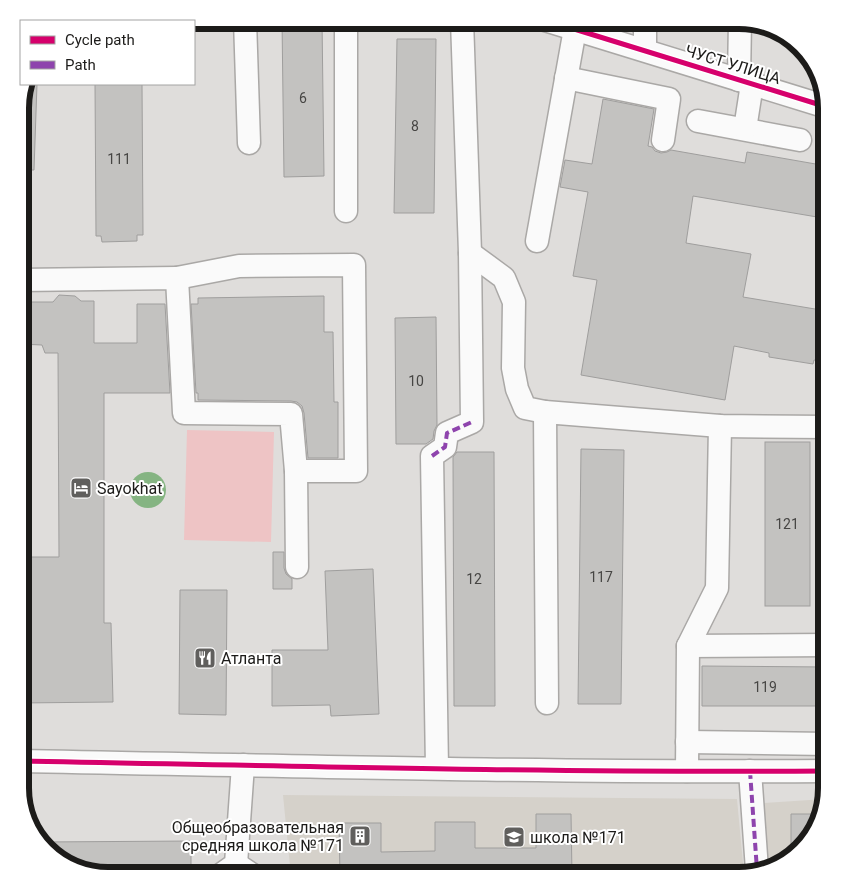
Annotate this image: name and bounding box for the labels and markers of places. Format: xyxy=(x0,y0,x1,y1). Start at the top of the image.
hotel icon: Sayokhat xyxy=(69,476,93,500)
place label: Sayokhat xyxy=(97,479,163,498)
restaurant icon: Атланта xyxy=(193,646,217,670)
place label: Атланта xyxy=(221,649,282,668)
place label: Общеобразовательная средняя школа №171 xyxy=(172,818,344,855)
building icon: Общеобразовательная средняя школа №171 xyxy=(348,824,372,848)
school or university icon: школа №171 xyxy=(502,825,526,849)
place label: школа №171 xyxy=(530,828,626,847)

